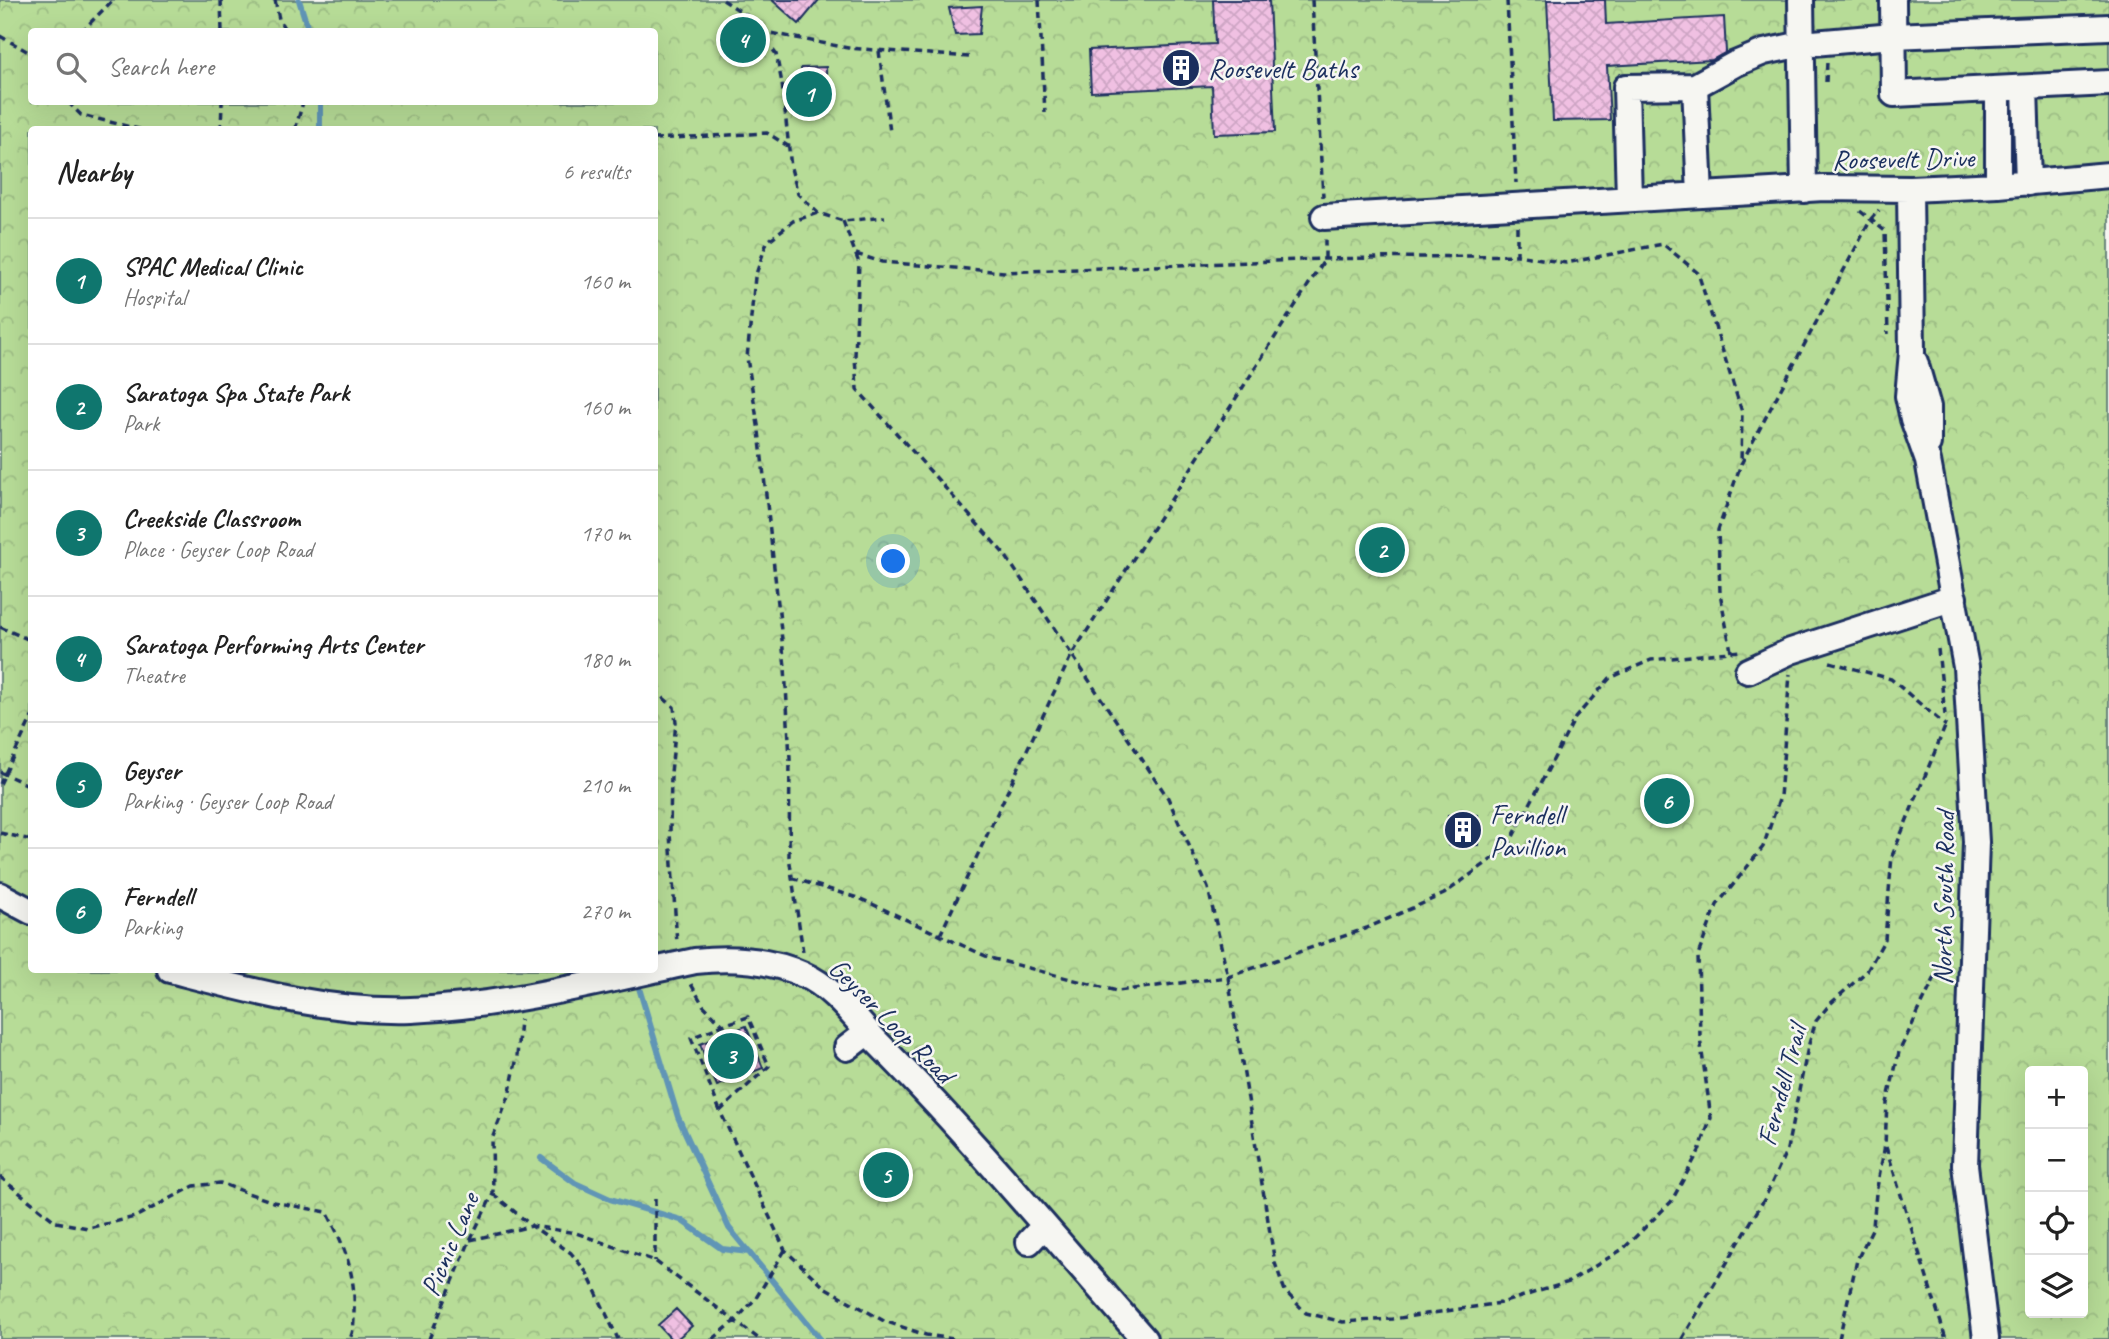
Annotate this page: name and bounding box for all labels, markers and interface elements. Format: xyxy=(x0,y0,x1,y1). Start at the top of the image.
pin: 4 xyxy=(720,14,766,66)
search box xyxy=(28,28,658,105)
building icon: Roosevelt Baths xyxy=(1160,47,1202,89)
icon: search xyxy=(52,48,90,86)
text: Search here xyxy=(108,50,214,83)
place label: Roosevelt Baths xyxy=(1208,51,1360,86)
pin: 1 xyxy=(786,68,832,120)
street label: Roosevelt Drive xyxy=(1832,140,1976,177)
text: Nearby xyxy=(56,153,132,191)
text: 6 results xyxy=(563,157,630,186)
text: SPAC Medical Clinic xyxy=(123,250,303,283)
text: 1 xyxy=(74,267,84,296)
text: 160 m xyxy=(581,267,630,296)
text: Hospital xyxy=(123,283,186,312)
text: Saratoga Spa State Park xyxy=(123,376,349,409)
text: 2 xyxy=(74,393,84,422)
text: 160 m xyxy=(581,393,630,422)
text: Park xyxy=(123,409,159,438)
text: Creekside Classroom xyxy=(123,502,300,535)
text: 3 xyxy=(74,519,84,548)
text: 170 m xyxy=(581,519,630,548)
pin: 2 xyxy=(1359,524,1405,576)
text: Place · Geyser Loop Road xyxy=(123,535,313,564)
your location xyxy=(876,544,910,578)
text: Saratoga Performing Arts Center xyxy=(123,628,423,661)
text: 4 xyxy=(74,645,84,674)
text: 180 m xyxy=(581,645,630,674)
text: Theatre xyxy=(123,661,185,690)
text: Geyser xyxy=(123,754,181,787)
text: 5 xyxy=(74,771,84,800)
text: 210 m xyxy=(581,771,630,800)
pin: 6 xyxy=(1644,775,1690,827)
text: Parking · Geyser Loop Road xyxy=(123,787,332,816)
place label: Ferndell Pavillion xyxy=(1490,797,1569,864)
street label: North South Road xyxy=(1924,807,1963,985)
building icon: Ferndell Pavillion xyxy=(1442,809,1484,851)
text: Ferndell xyxy=(123,880,193,913)
text: 6 xyxy=(74,897,84,926)
text: 270 m xyxy=(581,897,630,926)
text: Parking xyxy=(123,913,182,942)
street label: Geyser Loop Road xyxy=(822,950,965,1093)
street label: Ferndell Trail xyxy=(1749,1016,1816,1149)
pin: 3 xyxy=(708,1030,754,1082)
map controls xyxy=(2025,1066,2088,1318)
button: + xyxy=(2025,1066,2088,1129)
button: − xyxy=(2025,1129,2088,1192)
pin: 5 xyxy=(863,1149,909,1201)
street label: Picnic Lane xyxy=(412,1186,488,1301)
button: locate xyxy=(2025,1192,2088,1255)
button: layers xyxy=(2025,1255,2088,1318)

